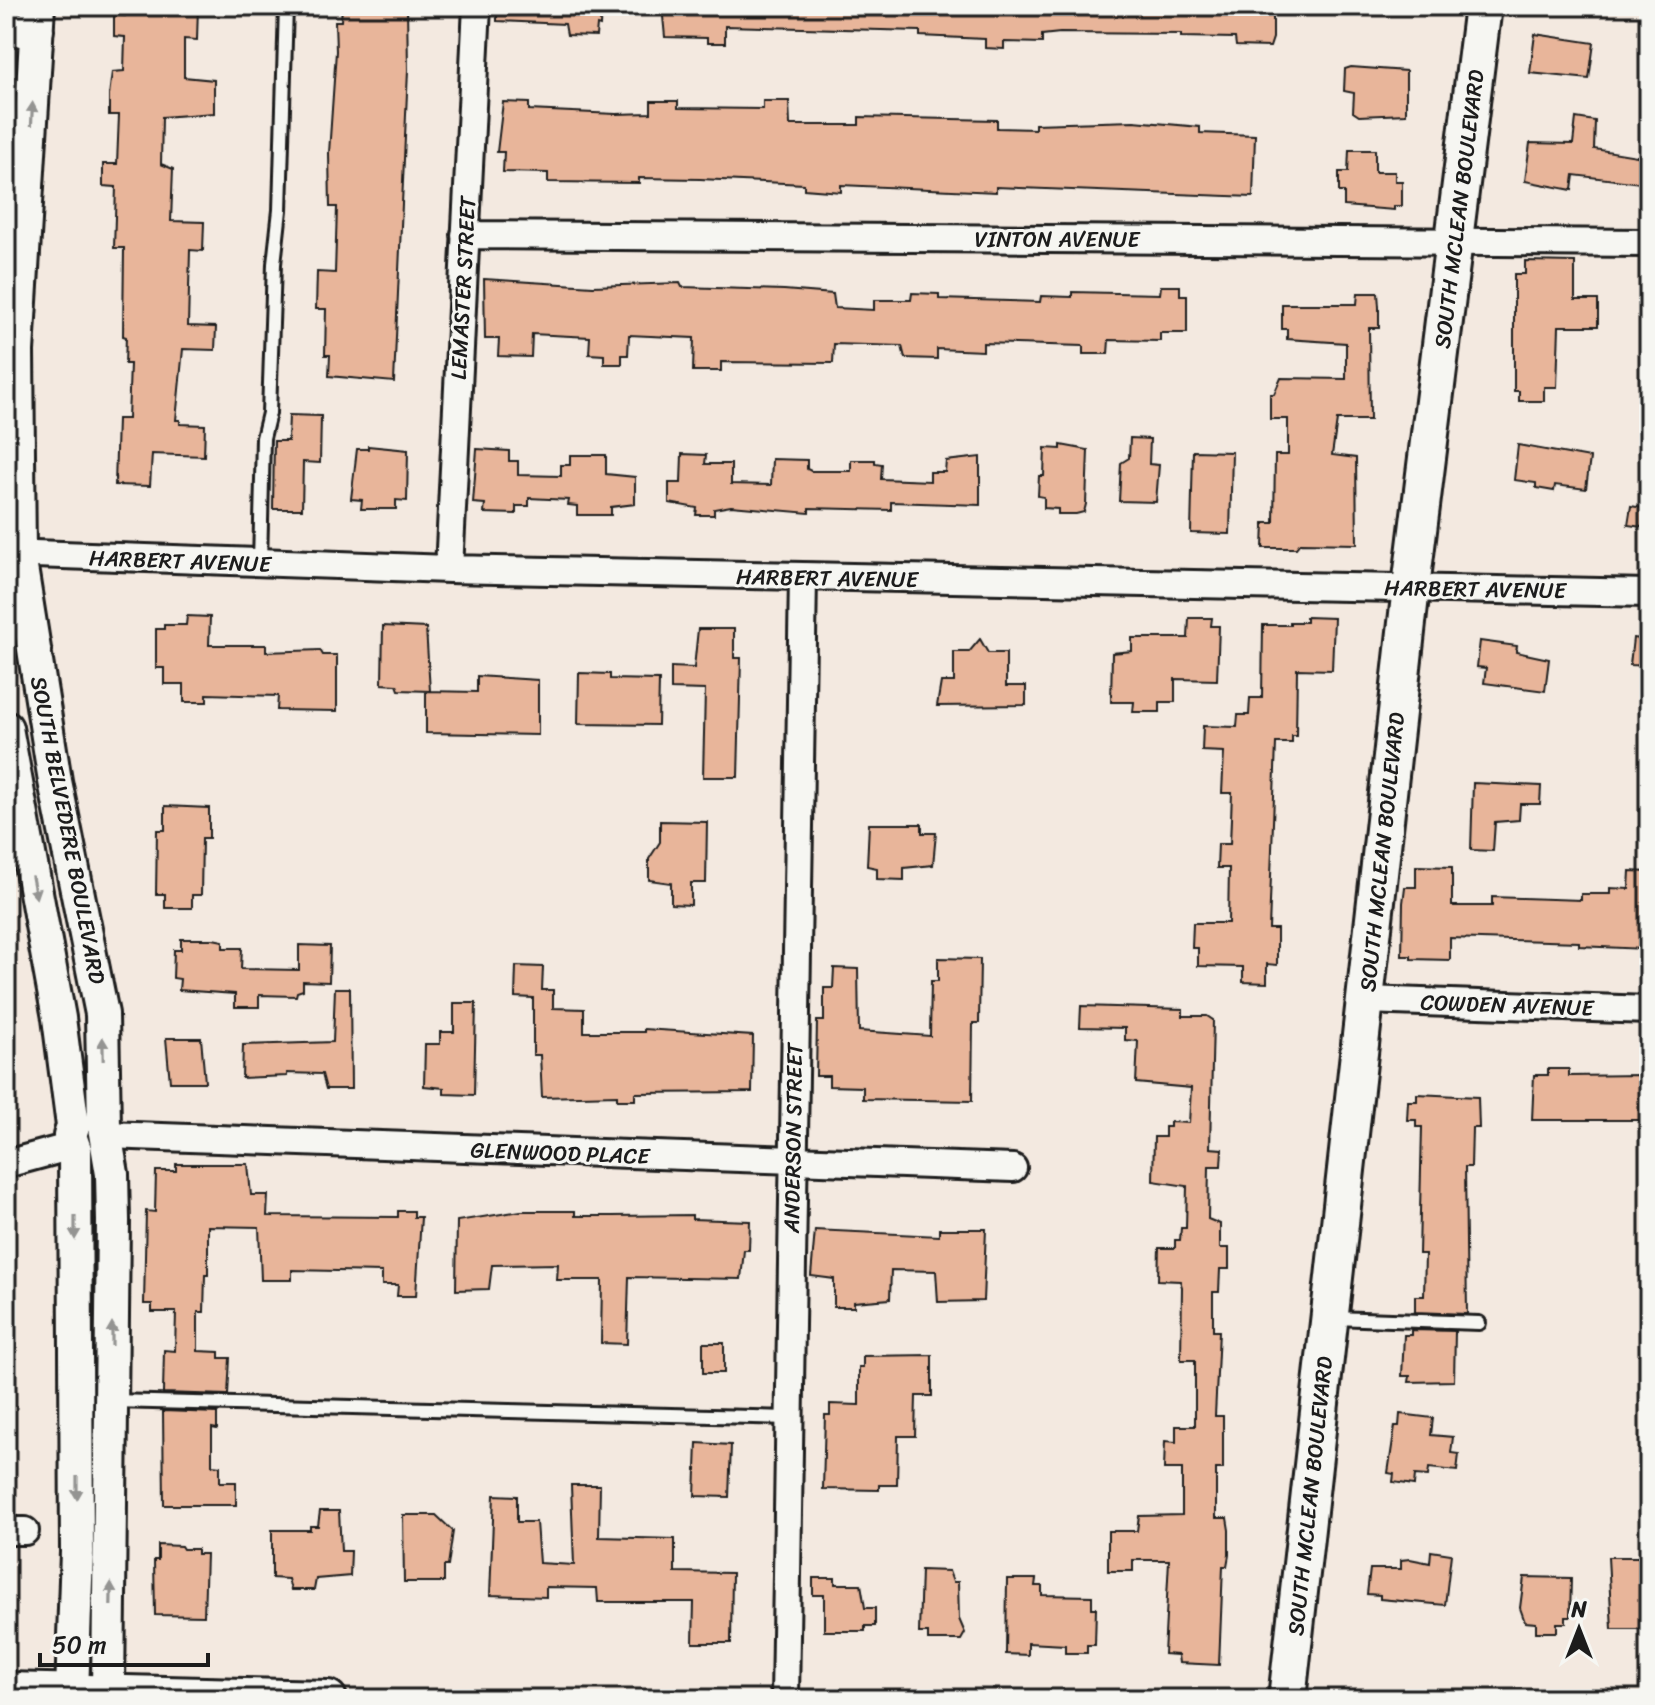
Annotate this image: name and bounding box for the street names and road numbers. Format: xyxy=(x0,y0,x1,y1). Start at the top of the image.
street label: SOUTH MCLEAN BOULEVARD xyxy=(1423,67,1495,351)
street label: LEMASTER STREET xyxy=(439,194,487,381)
street label: VINTON AVENUE xyxy=(974,220,1141,259)
street label: HARBERT AVENUE xyxy=(88,538,273,584)
street label: HARBERT AVENUE xyxy=(736,557,920,599)
street label: HARBERT AVENUE xyxy=(1384,568,1568,610)
street label: SOUTH BELVEDERE BOULEVARD xyxy=(19,673,117,988)
street label: SOUTH MCLEAN BOULEVARD xyxy=(1348,710,1416,994)
street label: COWDEN AVENUE xyxy=(1420,982,1596,1028)
street label: ANDERSON STREET xyxy=(772,1042,814,1234)
street label: GLENWOOD PLACE xyxy=(470,1130,652,1176)
street label: SOUTH MCLEAN BOULEVARD xyxy=(1276,1354,1344,1638)

